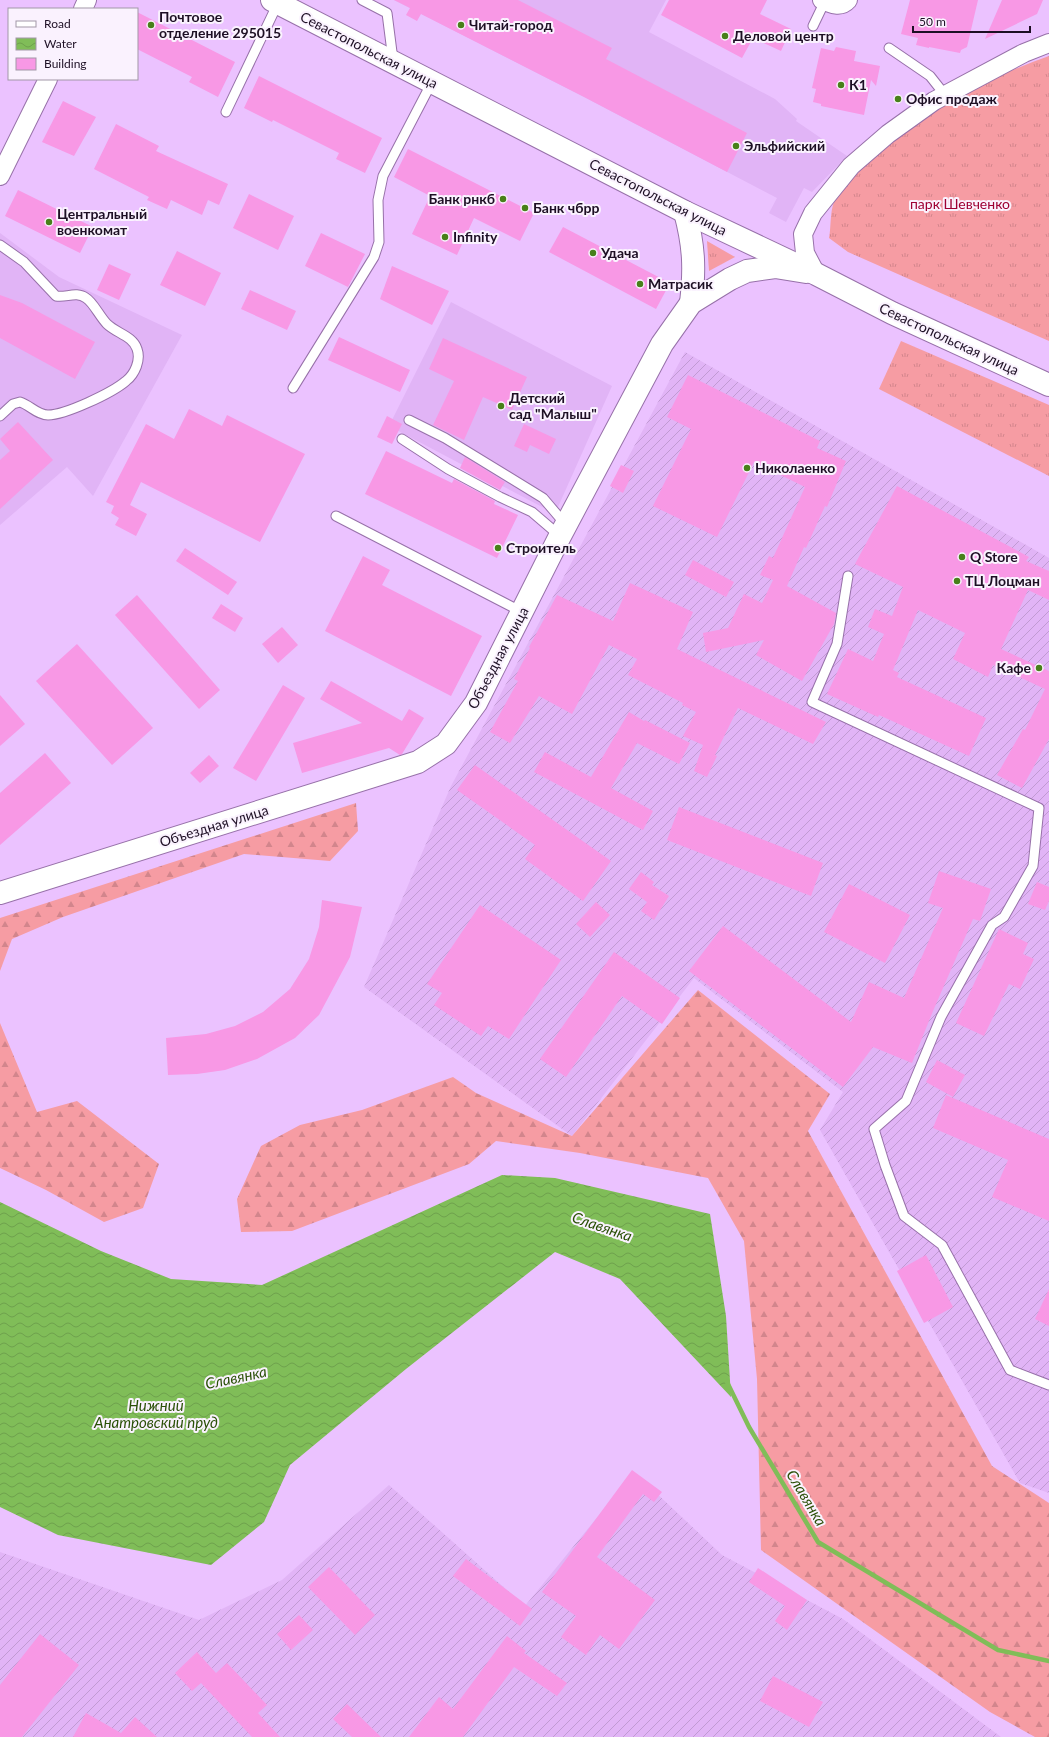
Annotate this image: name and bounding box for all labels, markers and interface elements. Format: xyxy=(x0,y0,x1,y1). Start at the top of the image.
street label: Севастопольская улица xyxy=(298,7,441,92)
legend xyxy=(8,8,138,80)
place label: Почтовое отделение 295015 xyxy=(159,8,281,41)
scale bar xyxy=(913,8,1030,34)
text: 50 m xyxy=(919,14,946,29)
text: Road xyxy=(44,16,71,31)
place label: Читай-город xyxy=(469,16,553,33)
marker: Почтовое отделение 295015 xyxy=(146,20,156,30)
marker: Читай-город xyxy=(456,20,466,30)
place label: Деловой центр xyxy=(733,27,834,44)
marker: Деловой центр xyxy=(720,31,730,41)
text: Water xyxy=(44,36,77,51)
text: Building xyxy=(44,56,87,71)
place label: К1 xyxy=(849,76,867,93)
marker: К1 xyxy=(836,80,846,90)
place label: Офис продаж xyxy=(906,90,998,107)
marker: Офис продаж xyxy=(893,94,903,104)
place label: Эльфийский xyxy=(744,137,825,154)
marker: Эльфийский xyxy=(731,141,741,151)
street label: Севастопольская улица xyxy=(587,154,730,239)
place label: Банк рнкб xyxy=(428,190,495,207)
marker: Банк рнкб xyxy=(498,194,508,204)
park label: парк Шевченко xyxy=(910,195,1010,212)
place label: Банк чбрр xyxy=(533,199,599,216)
marker: Банк чбрр xyxy=(520,203,530,213)
place label: Центральный военкомат xyxy=(57,205,147,238)
marker: Центральный военкомат xyxy=(44,217,54,227)
place label: Infinity xyxy=(453,228,498,245)
marker: Infinity xyxy=(440,232,450,242)
place label: Удача xyxy=(600,244,639,261)
marker: Удача xyxy=(588,248,598,258)
place label: Матрасик xyxy=(648,275,713,292)
marker: Матрасик xyxy=(635,279,645,289)
street label: Севастопольская улица xyxy=(877,299,1022,378)
place label: Детский сад "Малыш" xyxy=(509,389,597,422)
marker: Детский сад "Малыш" xyxy=(496,401,506,411)
place label: Николаенко xyxy=(755,459,835,476)
marker: Николаенко xyxy=(742,463,752,473)
place label: Строитель xyxy=(506,539,576,556)
marker: Строитель xyxy=(493,543,503,553)
place label: Q Store xyxy=(970,548,1018,565)
marker: Q Store xyxy=(957,552,967,562)
place label: ТЦ Лоцман xyxy=(965,572,1040,589)
marker: ТЦ Лоцман xyxy=(952,576,962,586)
street label: Объездная улица xyxy=(464,604,532,712)
place label: Кафе xyxy=(997,659,1032,676)
marker: Кафе xyxy=(1034,663,1044,673)
street label: Объездная улица xyxy=(157,801,270,850)
water label: Славянка xyxy=(570,1207,635,1245)
water label: Славянка xyxy=(203,1362,268,1392)
water label: Нижний Анатровский пруд xyxy=(93,1396,218,1431)
water label: Славянка xyxy=(783,1466,831,1529)

